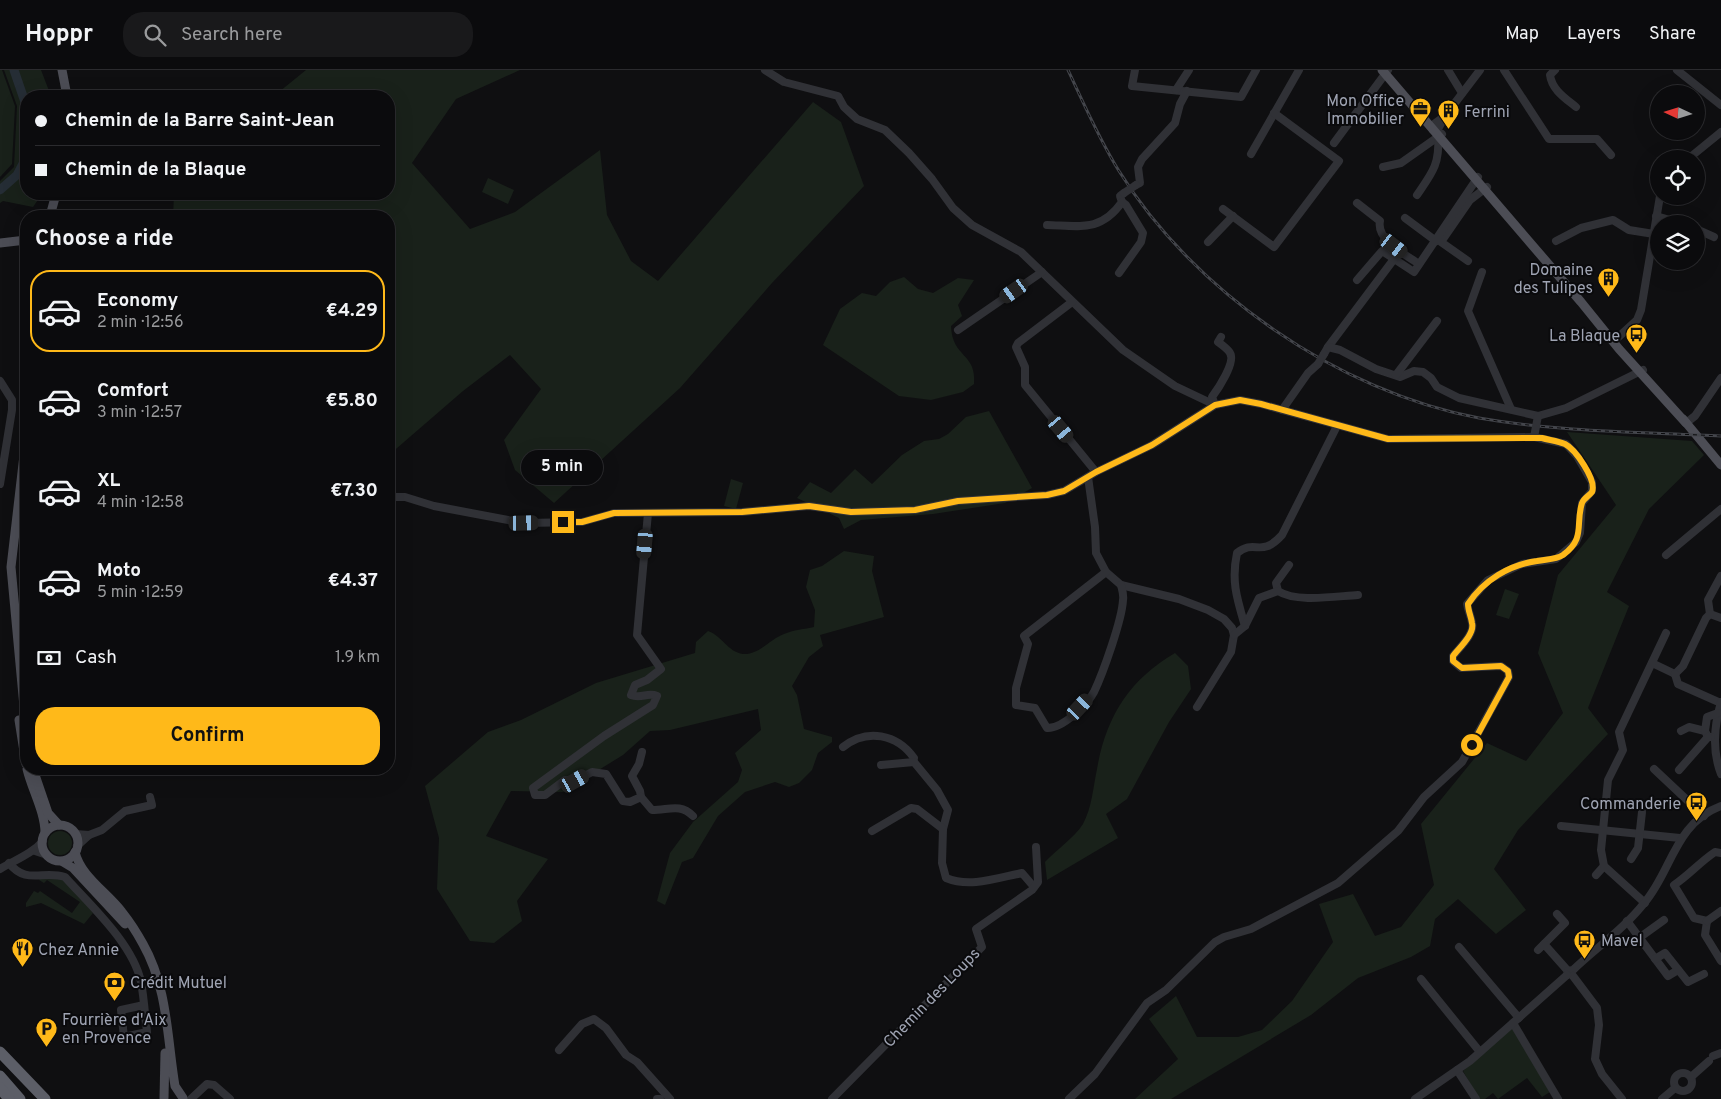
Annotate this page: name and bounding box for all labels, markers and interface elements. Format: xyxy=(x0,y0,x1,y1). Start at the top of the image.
search box xyxy=(123,12,473,57)
text: Hoppr xyxy=(25,20,93,50)
icon: search xyxy=(141,21,169,49)
text: Search here xyxy=(181,23,283,47)
text: Map xyxy=(1505,23,1539,46)
text: Layers xyxy=(1567,23,1621,46)
text: Share xyxy=(1649,23,1696,46)
north arrow xyxy=(1650,85,1705,140)
map controls xyxy=(1650,85,1705,270)
place label: Mon Office Immobilier xyxy=(1326,92,1404,130)
office icon: Mon Office Immobilier xyxy=(1408,97,1432,128)
building icon: Ferrini xyxy=(1436,99,1460,130)
place label: Ferrini xyxy=(1464,103,1510,123)
text: Chemin de la Barre Saint-Jean xyxy=(65,109,335,133)
button: locate xyxy=(1650,150,1705,205)
text: Chemin de la Blaque xyxy=(65,158,246,182)
button: layers xyxy=(1650,215,1705,270)
text: Choose a ride xyxy=(35,226,173,253)
car xyxy=(1377,231,1410,261)
place label: Domaine des Tulipes xyxy=(1514,261,1593,299)
building icon: Domaine des Tulipes xyxy=(1597,266,1621,297)
car xyxy=(997,276,1030,306)
icon: car xyxy=(37,289,82,334)
text: Economy xyxy=(97,289,178,313)
text: €4.29 xyxy=(326,299,378,323)
text: 2 min · 12:56 xyxy=(97,313,184,333)
bus stop icon: La Blaque xyxy=(1624,323,1648,354)
place label: La Blaque xyxy=(1549,327,1620,347)
icon: car xyxy=(37,379,82,424)
text: Comfort xyxy=(97,379,169,403)
text: €5.80 xyxy=(326,389,378,413)
text: 3 min · 12:57 xyxy=(97,403,182,423)
car xyxy=(1045,413,1076,445)
callout: 5 min xyxy=(522,450,604,484)
text: 5 min xyxy=(541,457,583,477)
icon: car xyxy=(37,469,82,514)
text: XL xyxy=(97,469,120,493)
text: €7.30 xyxy=(330,479,378,503)
text: 4 min · 12:58 xyxy=(97,493,184,513)
route end xyxy=(552,511,574,533)
car xyxy=(508,515,539,531)
car xyxy=(636,528,653,560)
icon: car xyxy=(37,559,82,604)
text: Moto xyxy=(97,559,141,583)
text: €4.37 xyxy=(328,569,378,593)
text: 5 min · 12:59 xyxy=(97,583,184,603)
icon: cash xyxy=(35,644,63,672)
text: Cash xyxy=(75,646,117,670)
text: 1.9 km xyxy=(335,648,380,668)
car xyxy=(1064,691,1095,723)
button: Confirm xyxy=(35,707,380,765)
route start xyxy=(1461,734,1483,756)
car xyxy=(558,767,591,795)
bus stop icon: Commanderie xyxy=(1685,791,1709,822)
place label: Commanderie xyxy=(1580,795,1681,815)
bus stop icon: Mavel xyxy=(1573,928,1597,959)
place label: Mavel xyxy=(1601,932,1643,952)
restaurant icon: Chez Annie xyxy=(10,937,34,968)
place label: Chez Annie xyxy=(38,941,119,961)
street label: Chemin des Loups xyxy=(880,944,985,1052)
bank icon: Crédit Mutuel xyxy=(102,970,126,1001)
place label: Crédit Mutuel xyxy=(130,974,227,994)
place label: Fourrière d'Aix en Provence xyxy=(62,1011,167,1049)
parking icon: Fourrière d'Aix en Provence xyxy=(34,1016,58,1047)

